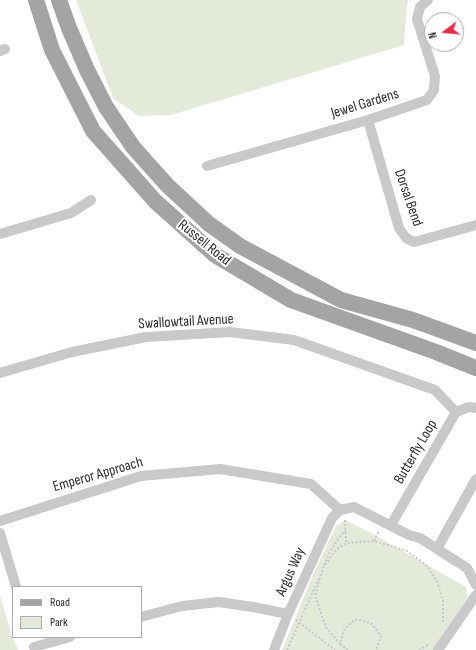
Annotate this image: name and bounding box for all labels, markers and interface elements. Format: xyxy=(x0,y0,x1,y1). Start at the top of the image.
north arrow xyxy=(424,12,464,52)
text: N xyxy=(426,31,440,40)
street label: Jewel Gardens xyxy=(329,85,401,123)
street label: Dorsal Bend xyxy=(390,167,426,229)
street label: Russell Road xyxy=(174,216,234,270)
street label: Swallowtail Avenue xyxy=(138,311,234,333)
street label: Butterfly Loop xyxy=(390,417,442,487)
street label: Emperor Approach xyxy=(51,454,145,496)
street label: Argus Way xyxy=(272,545,310,599)
legend xyxy=(12,586,142,638)
text: Road xyxy=(50,595,70,610)
text: Park xyxy=(50,615,68,630)

